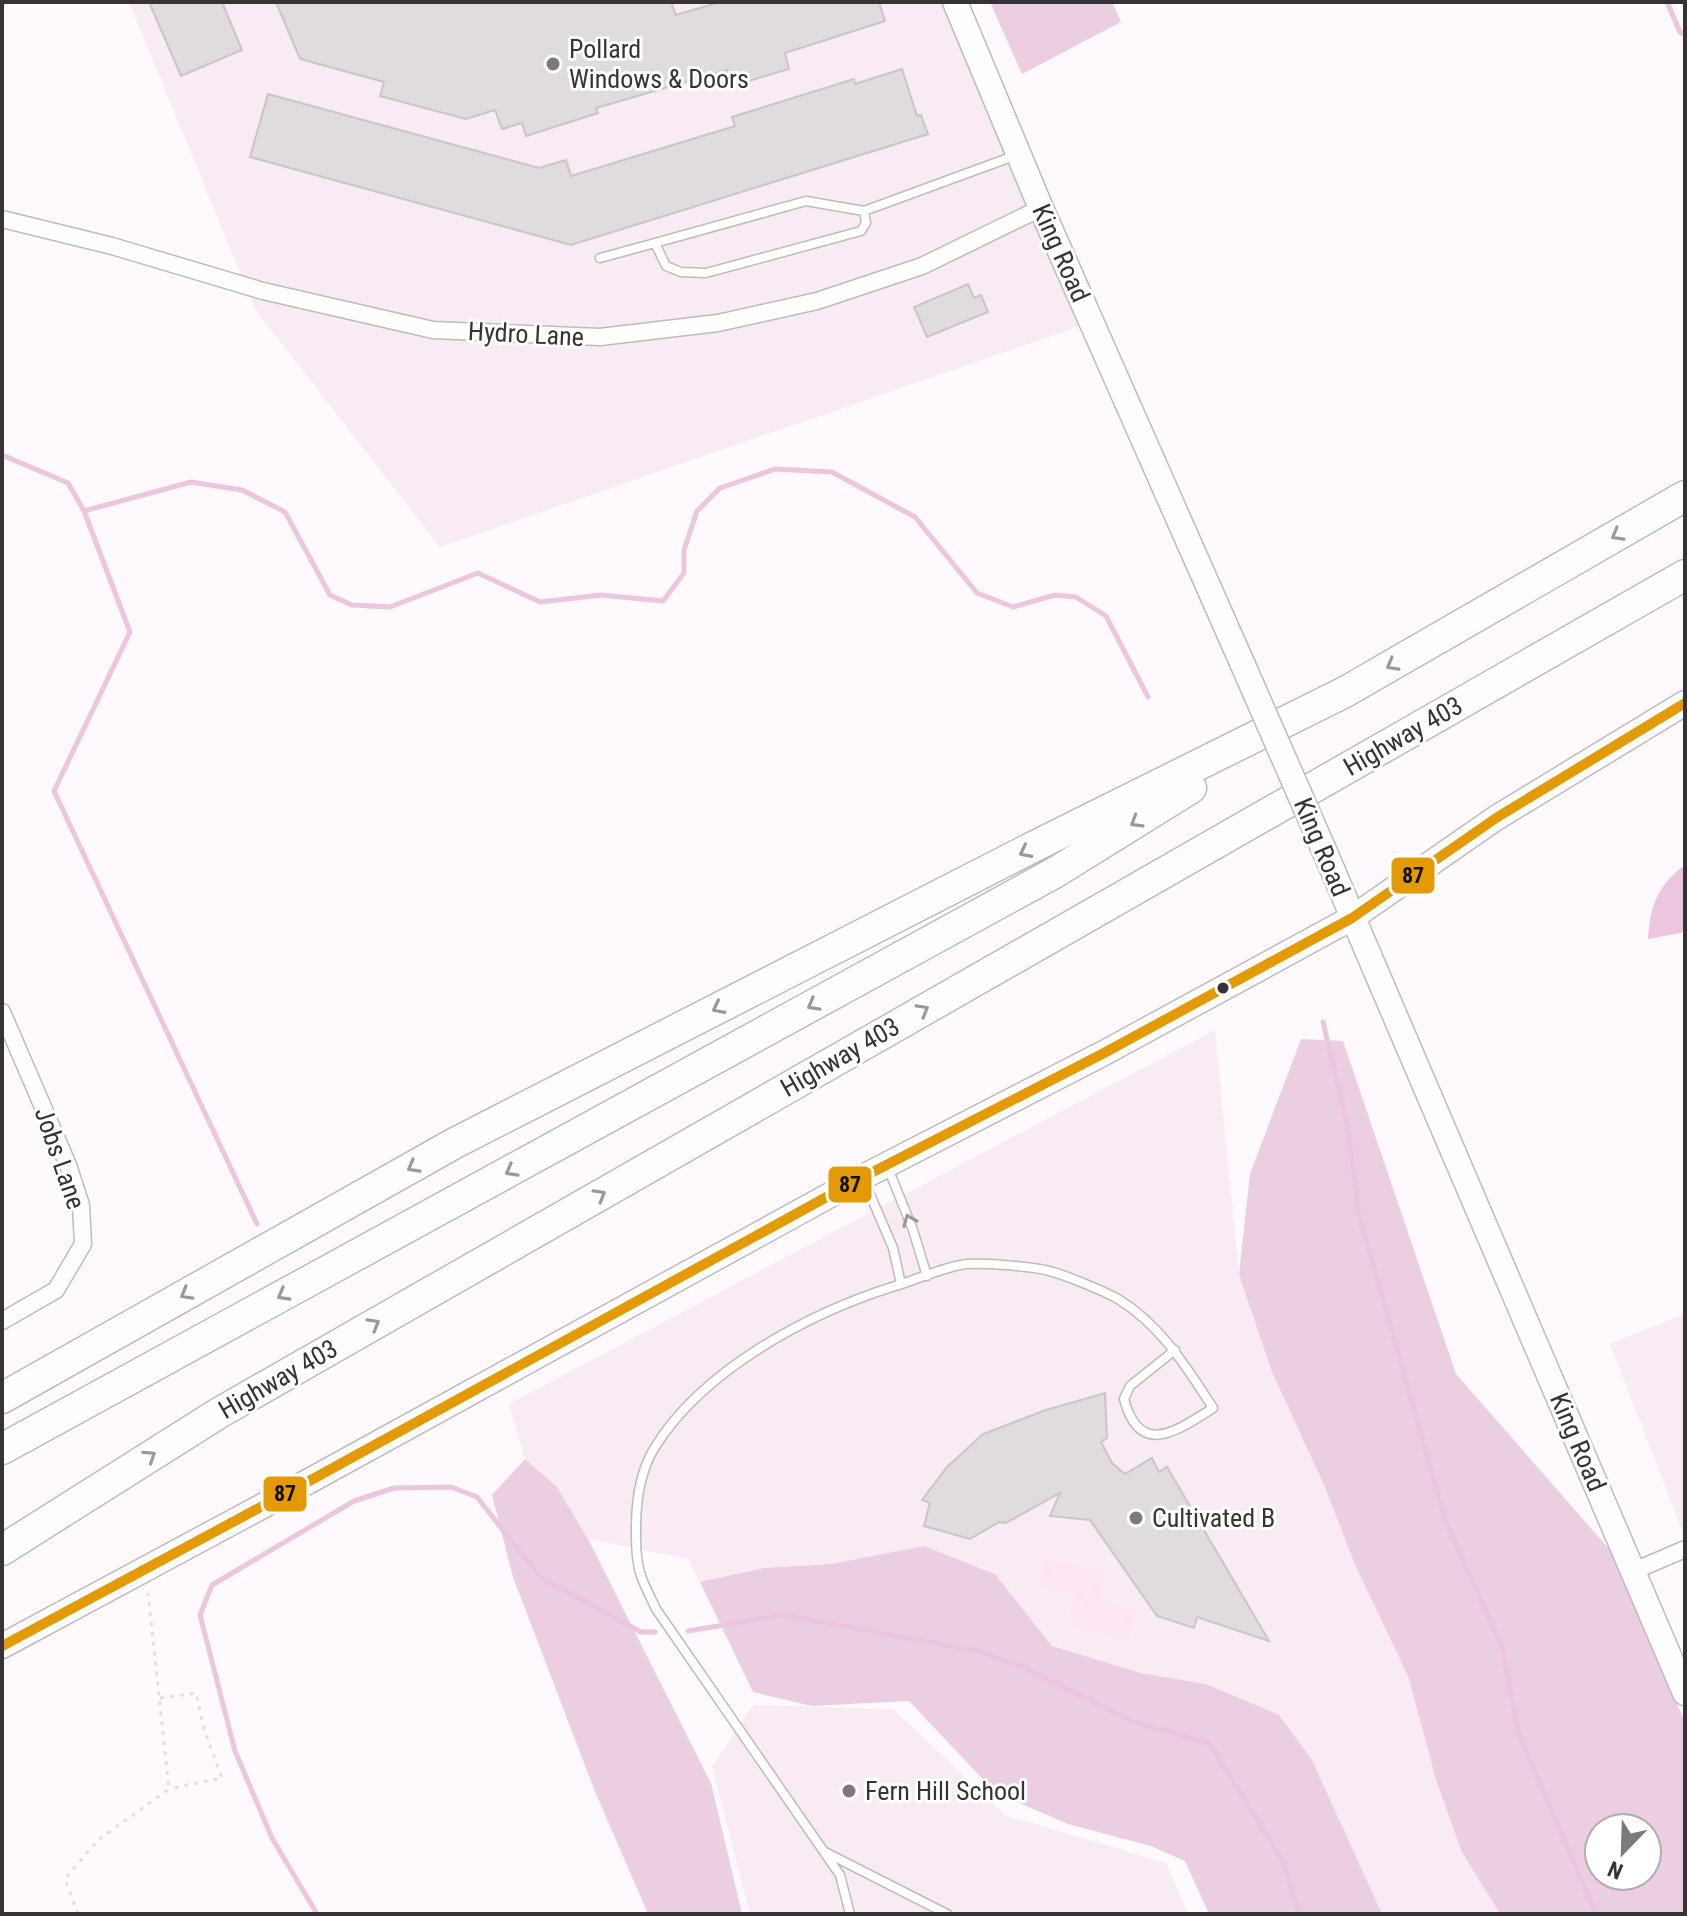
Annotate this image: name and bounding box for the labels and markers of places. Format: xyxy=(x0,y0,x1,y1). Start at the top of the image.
place label: Pollard Windows & Doors xyxy=(569,34,749,94)
marker: Pollard Windows & Doors xyxy=(544,55,562,73)
unlabelled marker xyxy=(1215,980,1231,996)
place label: Cultivated B xyxy=(1152,1503,1275,1533)
marker: Cultivated B xyxy=(1127,1509,1145,1527)
place label: Fern Hill School xyxy=(865,1776,1026,1806)
marker: Fern Hill School xyxy=(840,1782,858,1800)

